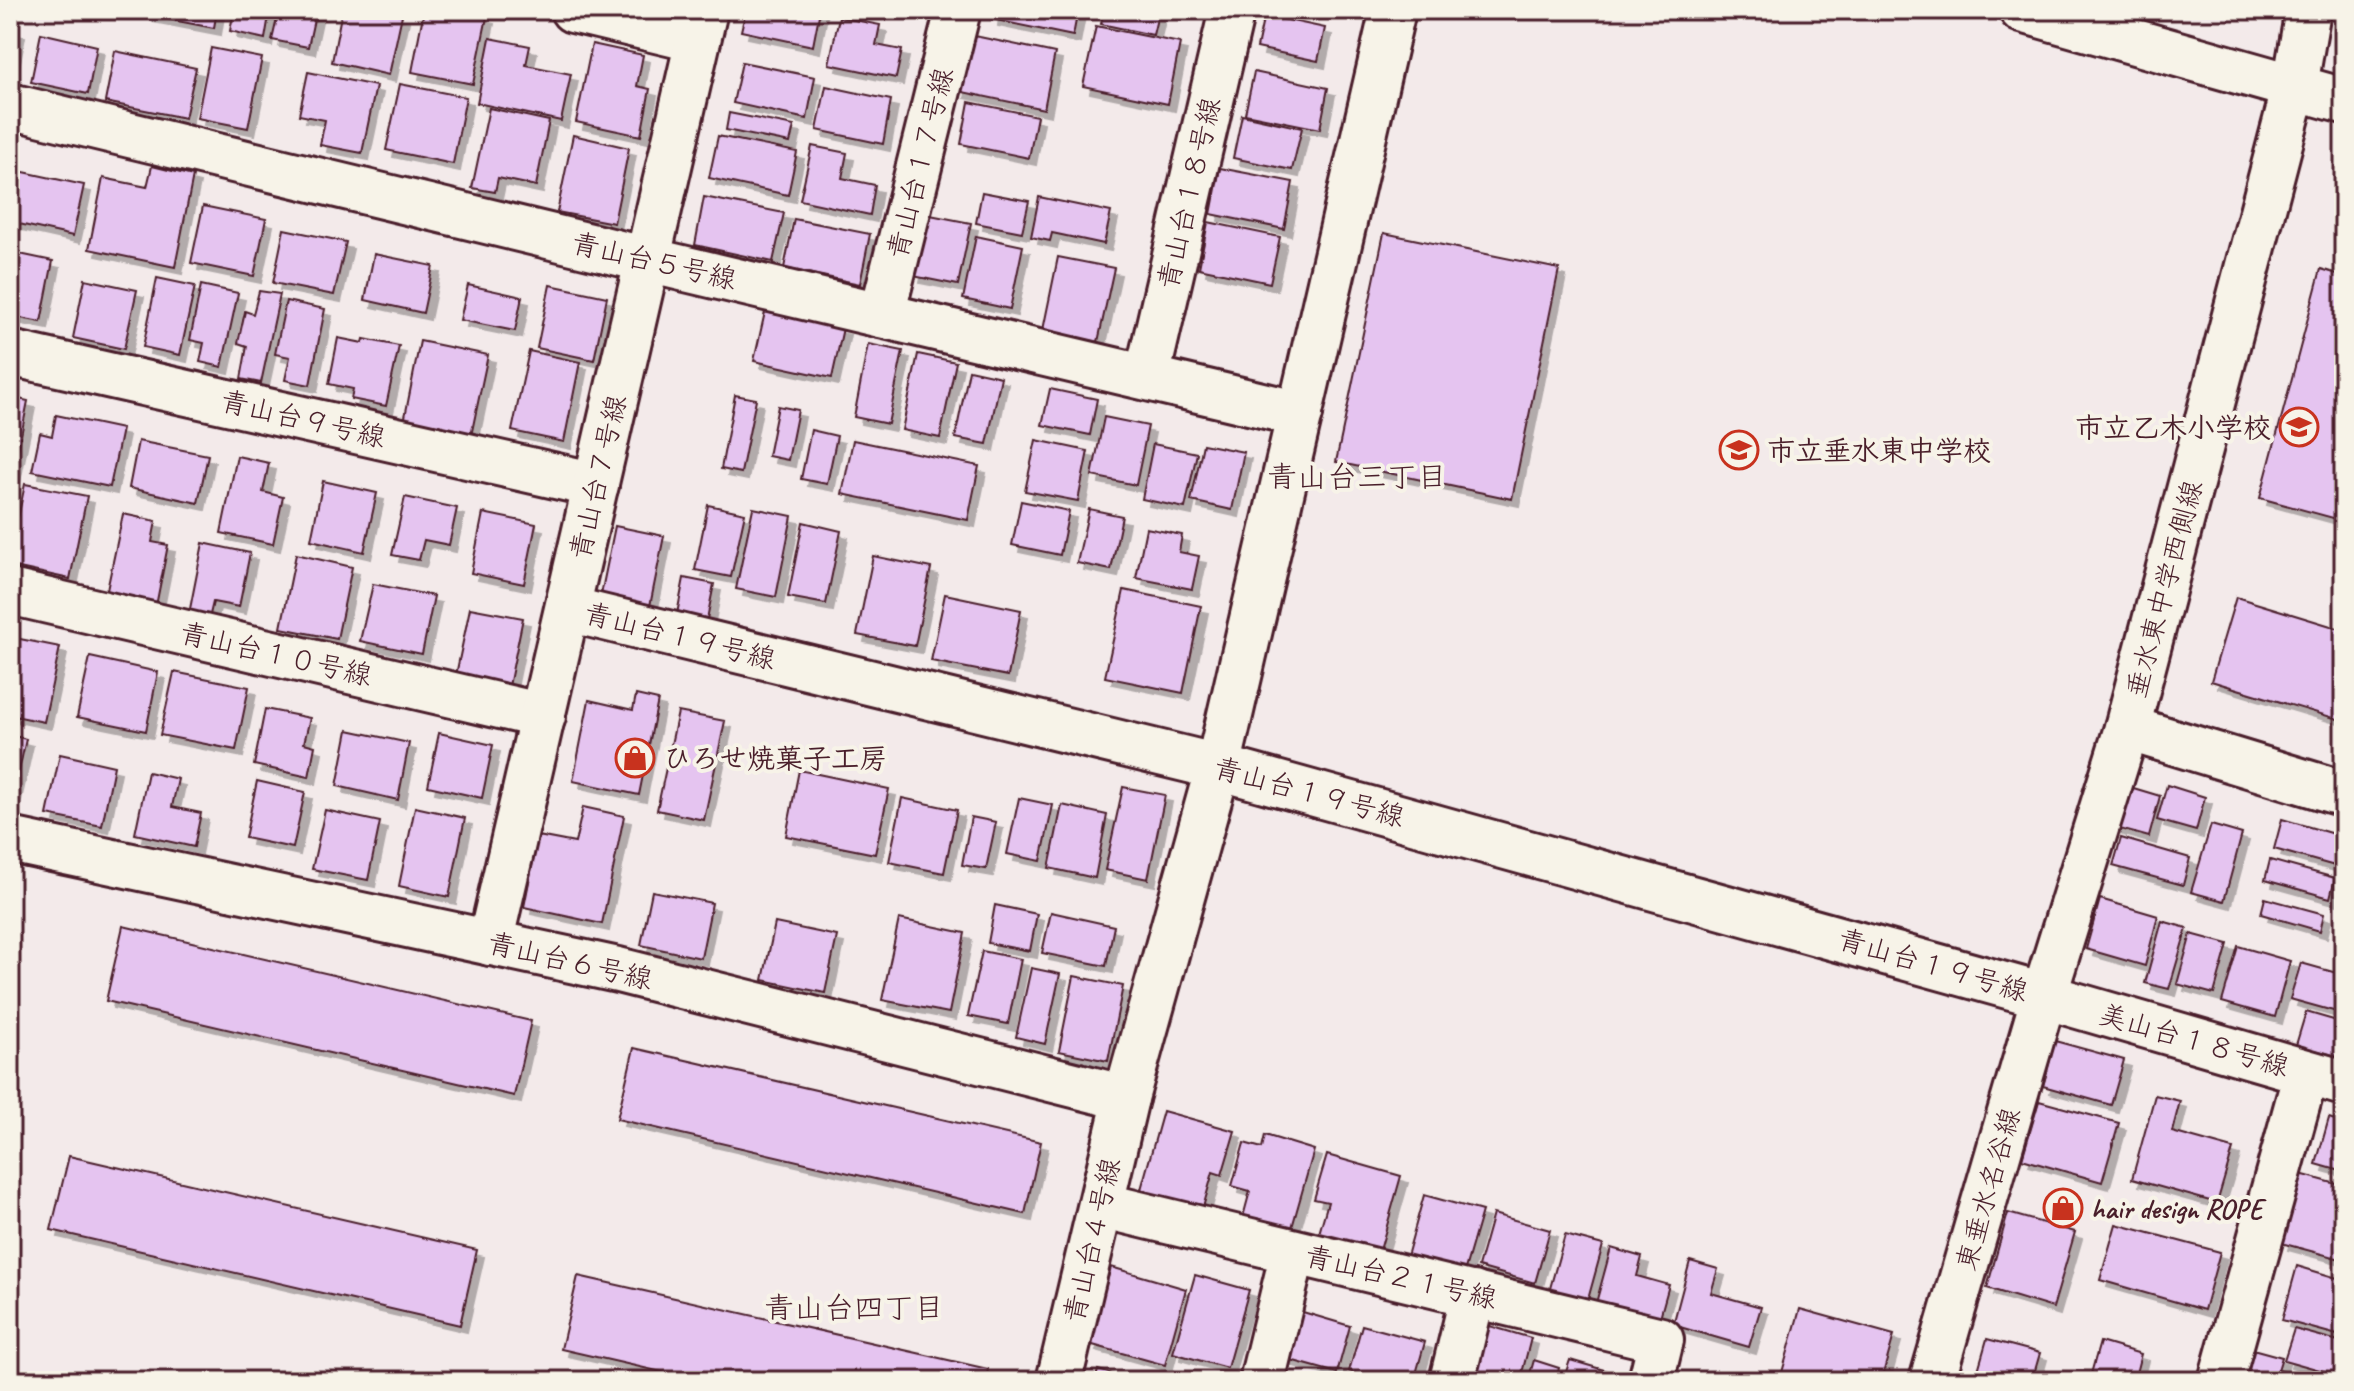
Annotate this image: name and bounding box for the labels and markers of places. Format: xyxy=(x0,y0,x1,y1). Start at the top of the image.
school or university icon: 市立乙木小学校 xyxy=(2278,406,2320,448)
place label: 市立乙木小学校 xyxy=(2075,410,2271,445)
school or university icon: 市立垂水東中学校 xyxy=(1718,429,1760,471)
place label: 市立垂水東中学校 xyxy=(1767,433,1991,468)
shop icon: ひろせ焼菓子工房 xyxy=(614,737,656,779)
place label: ひろせ焼菓子工房 xyxy=(663,741,887,776)
shop icon: hair design ROPE xyxy=(2042,1187,2084,1229)
place label: hair design ROPE xyxy=(2091,1191,2267,1226)

